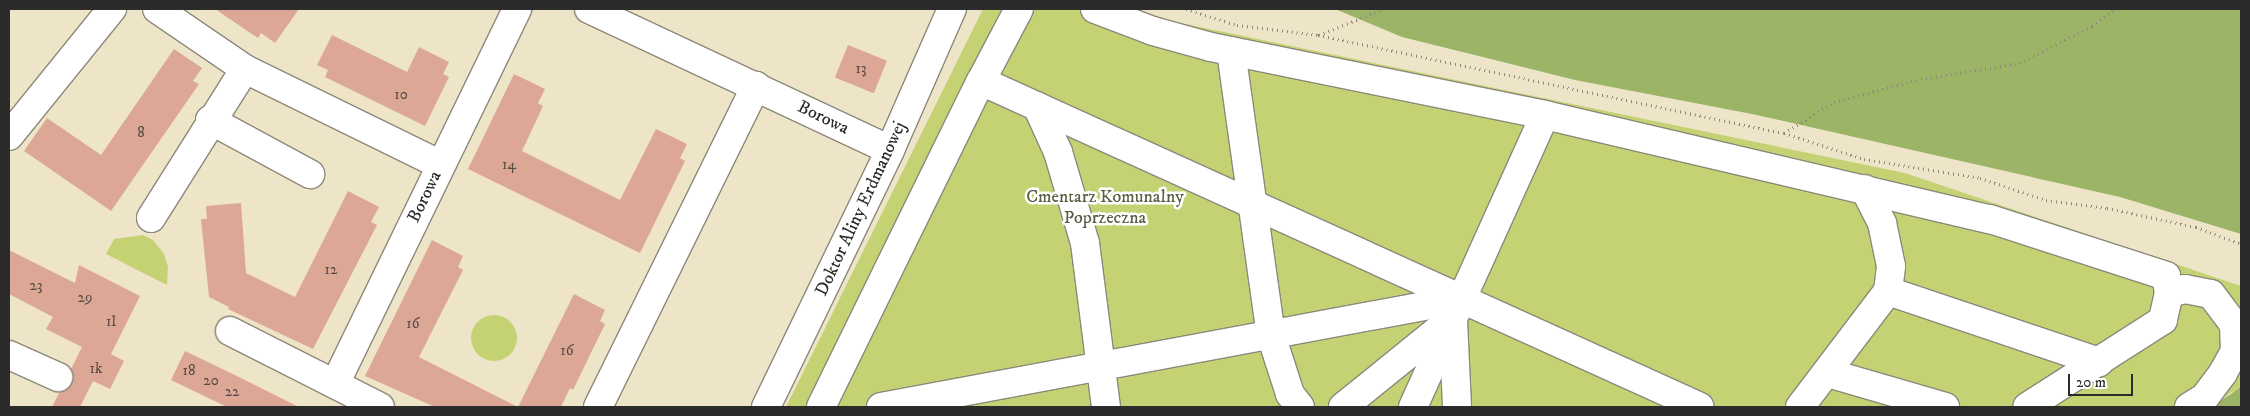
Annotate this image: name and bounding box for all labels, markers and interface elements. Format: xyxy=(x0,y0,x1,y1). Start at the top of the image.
house number: 13 xyxy=(855,60,867,78)
house number: 10 xyxy=(394,86,408,104)
street label: Borowa xyxy=(794,96,852,140)
street label: Doktor Aliny Erdmanowej xyxy=(811,118,911,300)
house number: 8 xyxy=(137,124,145,142)
house number: 14 xyxy=(502,156,516,174)
street label: Borowa xyxy=(403,168,447,226)
park label: Cmentarz Komunalny Poprzeczna xyxy=(1026,187,1184,230)
house number: 12 xyxy=(325,261,337,279)
house number: 23 xyxy=(30,277,42,295)
house number: 29 xyxy=(78,289,92,307)
house number: 1l xyxy=(106,313,116,331)
house number: 16 xyxy=(406,315,420,333)
house number: 16 xyxy=(560,342,574,360)
house number: 1k xyxy=(90,360,102,378)
house number: 18 xyxy=(182,362,196,380)
scale bar xyxy=(2070,364,2135,396)
house number: 20 xyxy=(203,372,219,390)
text: 20 m xyxy=(2076,373,2106,392)
house number: 22 xyxy=(225,383,239,401)

